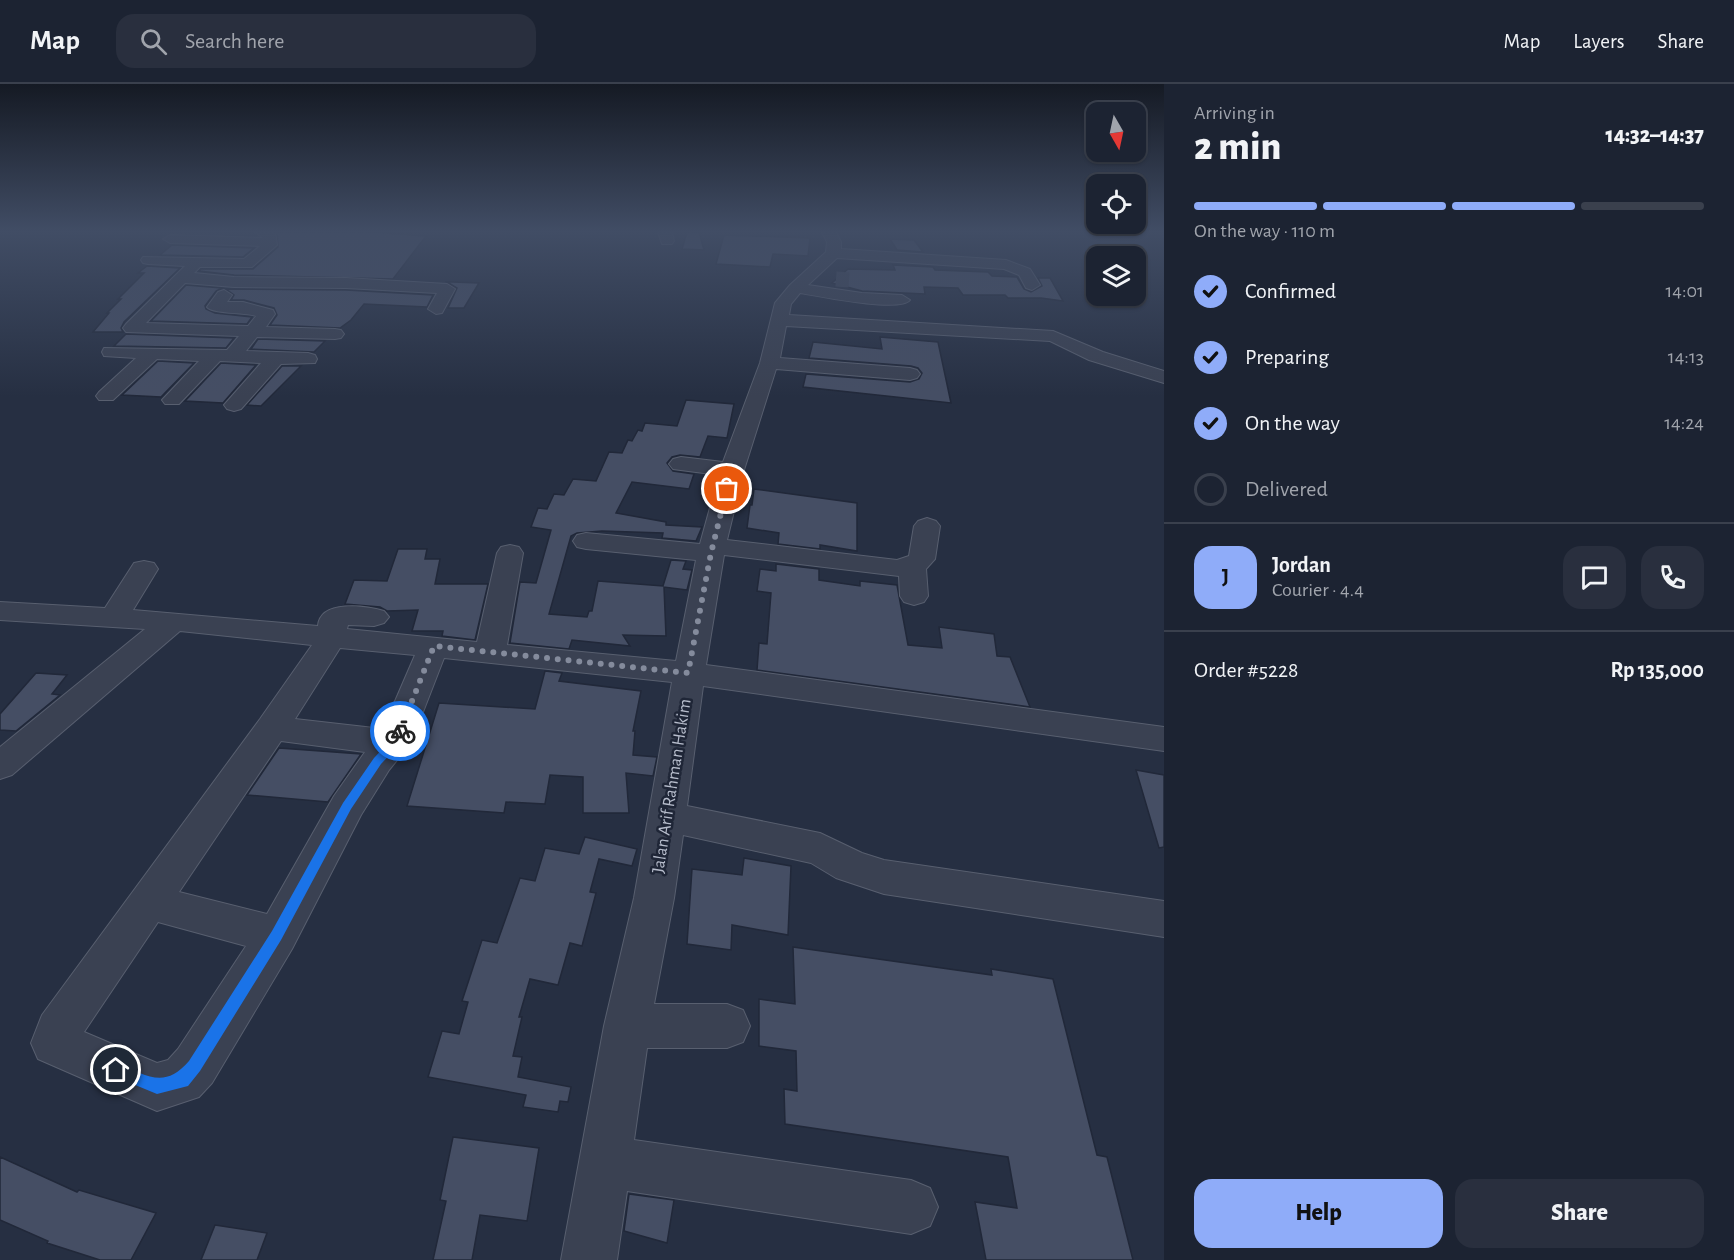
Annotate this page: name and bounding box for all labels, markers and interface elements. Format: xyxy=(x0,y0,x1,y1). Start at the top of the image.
search box xyxy=(116,14,536,68)
icon: search xyxy=(137,25,170,58)
text: Map xyxy=(30,27,80,55)
text: Search here xyxy=(185,30,284,52)
text: Map xyxy=(1504,31,1540,52)
text: Layers xyxy=(1573,31,1624,52)
text: Share xyxy=(1657,31,1704,52)
north arrow xyxy=(1086,102,1146,162)
map controls xyxy=(1086,102,1146,306)
text: Arriving in xyxy=(1194,103,1275,123)
text: 14:32–14:37 xyxy=(1606,124,1704,146)
text: 2 min xyxy=(1194,128,1281,167)
button: locate xyxy=(1086,174,1146,234)
text: On the way · 110 m xyxy=(1194,221,1335,241)
button: layers xyxy=(1086,246,1146,306)
icon: check xyxy=(1194,275,1227,308)
text: Confirmed xyxy=(1245,280,1336,302)
text: 14:01 xyxy=(1665,281,1704,301)
icon: check xyxy=(1194,341,1227,374)
text: Preparing xyxy=(1245,346,1329,368)
text: 14:13 xyxy=(1668,347,1704,367)
icon: check xyxy=(1194,407,1227,440)
text: On the way xyxy=(1245,412,1340,434)
text: 14:24 xyxy=(1664,413,1704,433)
pin xyxy=(701,463,752,514)
icon: bag xyxy=(710,472,743,505)
text: Delivered xyxy=(1245,478,1328,500)
button: chat xyxy=(1563,546,1626,609)
button: phone xyxy=(1641,546,1704,609)
text: Jordan xyxy=(1272,554,1331,576)
text: J xyxy=(1222,566,1229,588)
text: Courier · 4.4 xyxy=(1272,580,1364,600)
text: Order #5228 xyxy=(1194,659,1298,681)
text: Rp 135,000 xyxy=(1610,659,1704,681)
street label: Jalan Arif Rahman Hakim xyxy=(649,698,695,875)
courier xyxy=(370,701,430,761)
icon: bike xyxy=(384,715,417,748)
pin xyxy=(90,1044,141,1095)
icon: home xyxy=(99,1053,132,1086)
button: Help xyxy=(1194,1179,1443,1248)
button: Share xyxy=(1455,1179,1704,1248)

